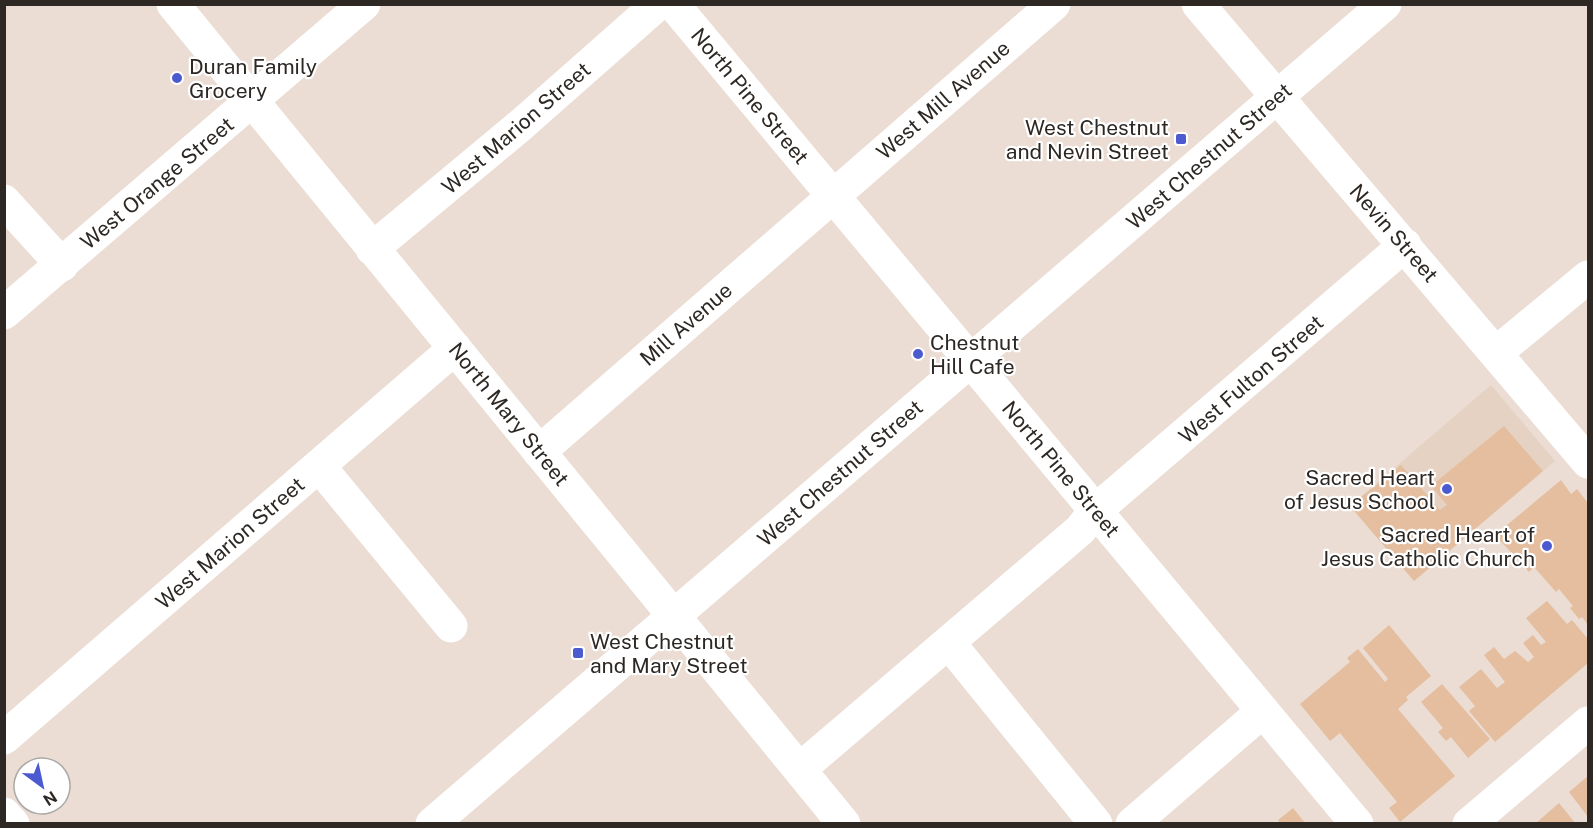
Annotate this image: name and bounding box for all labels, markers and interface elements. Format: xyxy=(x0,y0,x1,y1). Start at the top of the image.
street label: North Pine Street xyxy=(686,23,814,169)
street label: West Mill Avenue xyxy=(871,35,1015,165)
place label: Duran Family Grocery xyxy=(189,54,317,103)
street label: West Marion Street xyxy=(437,57,595,199)
marker: Duran Family Grocery xyxy=(170,71,184,85)
street label: West Chestnut Street xyxy=(1121,78,1297,234)
street label: West Orange Street xyxy=(75,112,239,254)
place label: West Chestnut and Nevin Street xyxy=(1006,115,1169,164)
marker: West Chestnut and Nevin Street xyxy=(1174,132,1188,146)
street label: Nevin Street xyxy=(1345,179,1443,287)
street label: Mill Avenue xyxy=(635,277,737,371)
street label: West Fulton Street xyxy=(1174,310,1328,448)
place label: Chestnut Hill Cafe xyxy=(930,330,1019,379)
street label: North Mary Street xyxy=(444,337,574,491)
marker: Chestnut Hill Cafe xyxy=(911,347,925,361)
street label: West Chestnut Street xyxy=(752,395,928,551)
street label: North Pine Street xyxy=(997,396,1125,542)
place label: Sacred Heart of Jesus School xyxy=(1284,465,1435,514)
street label: West Marion Street xyxy=(151,472,309,614)
marker: Sacred Heart of Jesus School xyxy=(1440,482,1454,496)
place label: Sacred Heart of Jesus Catholic Church xyxy=(1321,522,1535,571)
marker: Sacred Heart of Jesus Catholic Church xyxy=(1540,539,1554,553)
place label: West Chestnut and Mary Street xyxy=(590,629,748,678)
marker: West Chestnut and Mary Street xyxy=(571,646,585,660)
north arrow xyxy=(12,756,72,816)
text: N xyxy=(39,787,60,810)

